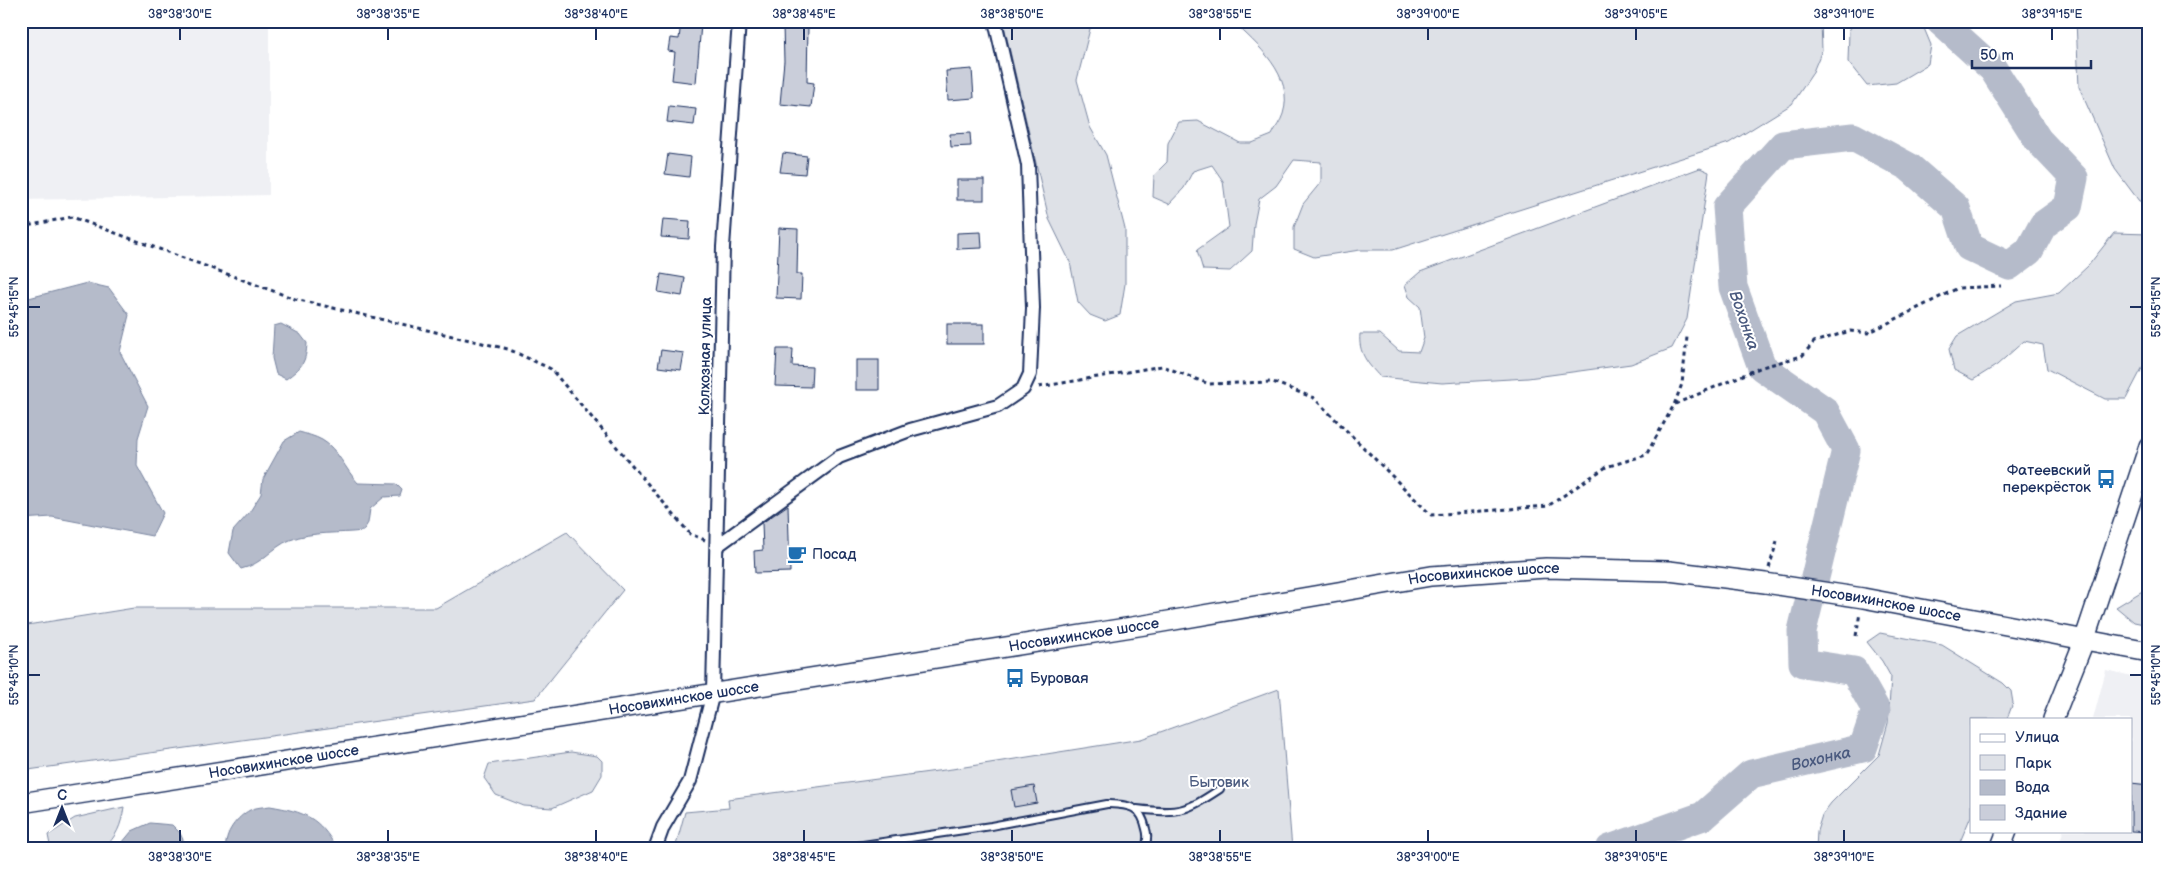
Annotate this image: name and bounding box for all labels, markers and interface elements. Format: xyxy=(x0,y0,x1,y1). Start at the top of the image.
text: 38°38'30"E xyxy=(148,7,212,22)
text: 38°38'35"E xyxy=(356,7,420,22)
text: 38°38'40"E xyxy=(564,7,628,22)
text: 38°38'45"E xyxy=(772,7,836,22)
text: 38°38'50"E xyxy=(980,7,1044,22)
text: 38°38'55"E xyxy=(1188,7,1252,22)
text: 38°39'00"E xyxy=(1396,7,1460,22)
text: 38°39'05"E xyxy=(1604,7,1668,22)
text: 38°39'10"E xyxy=(1814,7,1875,22)
text: 38°39'15"E xyxy=(2022,7,2082,22)
scale bar xyxy=(1972,38,2091,70)
text: 50 m xyxy=(1980,46,2014,65)
text: 55°45'15"N xyxy=(7,276,22,338)
text: 55°45'15"N xyxy=(2149,276,2164,338)
water label: Вохонка xyxy=(1725,288,1763,352)
street label: Колхозная улица xyxy=(695,296,716,415)
place label: Фатеевский перекрёсток xyxy=(2003,461,2091,497)
bus stop icon: Фатеевский перекрёсток xyxy=(2095,468,2117,490)
cafe icon: Посад xyxy=(786,543,808,565)
place label: Посад xyxy=(812,545,856,564)
street label: Носовихинское шоссе xyxy=(1407,559,1560,590)
street label: Носовихинское шоссе xyxy=(1810,581,1963,626)
street label: Носовихинское шоссе xyxy=(1007,614,1160,656)
text: 55°45'10"N xyxy=(7,644,22,706)
text: 55°45'10"N xyxy=(2149,644,2164,706)
bus stop icon: Буровая xyxy=(1004,667,1026,689)
place label: Буровая xyxy=(1030,669,1089,688)
street label: Носовихинское шоссе xyxy=(607,677,760,720)
legend xyxy=(1970,718,2132,832)
text: Улица xyxy=(2015,728,2060,747)
street label: Носовихинское шоссе xyxy=(207,741,360,783)
water label: Вохонка xyxy=(1789,743,1853,775)
text: Парк xyxy=(2015,754,2052,773)
park label: Бытовик xyxy=(1189,773,1249,792)
text: Вода xyxy=(2015,778,2050,797)
north arrow xyxy=(38,782,88,832)
text: С xyxy=(57,787,67,804)
text: Здание xyxy=(2015,804,2067,823)
text: 38°38'30"E xyxy=(148,850,212,865)
text: 38°38'35"E xyxy=(356,850,420,865)
text: 38°38'40"E xyxy=(564,850,628,865)
text: 38°38'45"E xyxy=(772,850,836,865)
text: 38°38'50"E xyxy=(980,850,1044,865)
text: 38°38'55"E xyxy=(1188,850,1252,865)
text: 38°39'00"E xyxy=(1396,850,1460,865)
text: 38°39'05"E xyxy=(1604,850,1668,865)
text: 38°39'10"E xyxy=(1814,850,1875,865)

